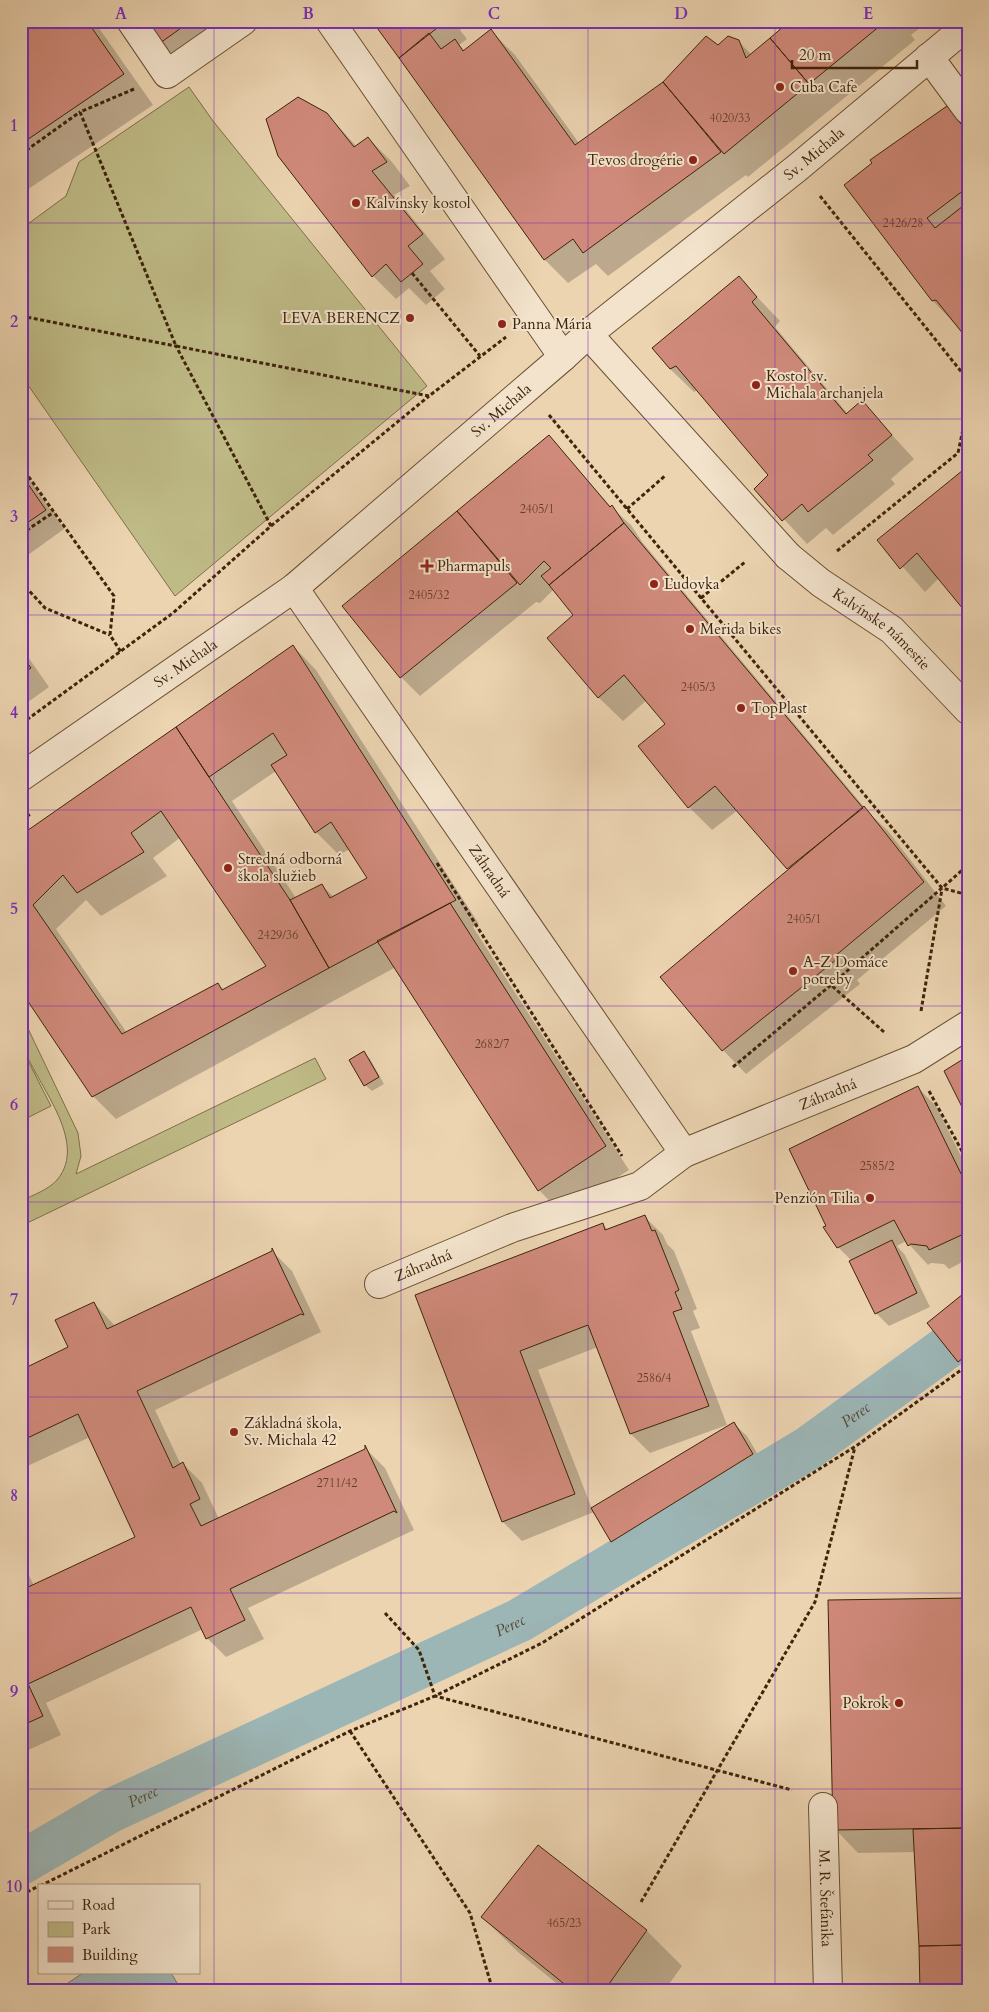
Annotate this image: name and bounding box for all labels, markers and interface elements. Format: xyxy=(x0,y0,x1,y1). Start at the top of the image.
text: A xyxy=(115,3,127,25)
text: B xyxy=(302,3,314,25)
text: C xyxy=(488,3,500,25)
text: D xyxy=(674,3,688,25)
text: E xyxy=(863,3,873,25)
scale bar xyxy=(792,38,916,70)
text: 20 m xyxy=(799,45,831,65)
place label: Cuba Cafe xyxy=(790,77,858,97)
marker: Cuba Cafe xyxy=(774,81,786,93)
house number: 4020/33 xyxy=(710,110,750,126)
text: 1 xyxy=(10,115,18,137)
street label: Sv. Michala xyxy=(780,122,849,185)
place label: Tevos drogérie xyxy=(587,150,683,170)
marker: Tevos drogérie xyxy=(687,154,699,166)
place label: Kalvínsky kostol xyxy=(366,193,471,213)
marker: Kalvínsky kostol xyxy=(350,197,362,209)
house number: 2426/28 xyxy=(883,215,923,231)
place label: LEVA BERENCZ xyxy=(282,308,400,328)
text: 2 xyxy=(10,311,18,333)
marker: LEVA BERENCZ xyxy=(404,312,416,324)
place label: Panna Mária xyxy=(512,314,592,334)
marker: Panna Mária xyxy=(496,318,508,330)
place label: Kostol sv. Michala archanjela xyxy=(766,366,884,403)
street label: Sv. Michala xyxy=(467,378,536,442)
marker: Kostol sv. Michala archanjela xyxy=(750,379,762,391)
house number: 2405/1 xyxy=(520,501,554,517)
text: 3 xyxy=(10,506,18,528)
place label: Pharmapuls xyxy=(437,556,510,576)
marker: Pharmapuls xyxy=(421,560,433,572)
place label: Ľudovka xyxy=(664,574,720,594)
marker: Ľudovka xyxy=(648,578,660,590)
street label: Kalvínske námestie xyxy=(829,583,935,675)
house number: 2405/32 xyxy=(409,587,449,603)
place label: Merida bikes xyxy=(700,619,781,639)
marker: Merida bikes xyxy=(684,623,696,635)
street label: Sv. Michala xyxy=(150,634,222,692)
house number: 2405/3 xyxy=(681,679,715,695)
place label: TopPlast xyxy=(751,698,807,718)
text: 4 xyxy=(10,702,18,724)
marker: TopPlast xyxy=(735,702,747,714)
street label: Záhradná xyxy=(464,841,515,902)
place label: Stredná odborná škola služieb xyxy=(238,849,343,886)
marker: Stredná odborná škola služieb xyxy=(222,862,234,874)
text: 5 xyxy=(10,898,18,920)
house number: 2405/1 xyxy=(787,911,821,927)
house number: 2429/36 xyxy=(258,927,298,943)
place label: A-Z Domáce potreby xyxy=(803,952,888,989)
marker: A-Z Domáce potreby xyxy=(787,965,799,977)
house number: 2682/7 xyxy=(475,1036,509,1052)
street label: Záhradná xyxy=(796,1073,860,1115)
text: 6 xyxy=(10,1094,18,1116)
house number: 2585/2 xyxy=(860,1158,894,1174)
place label: Penzión Tilia xyxy=(774,1188,861,1208)
marker: Penzión Tilia xyxy=(864,1192,876,1204)
street label: Záhradná xyxy=(392,1244,455,1286)
text: 7 xyxy=(10,1289,18,1311)
house number: 2586/4 xyxy=(637,1370,671,1386)
water label: Perec xyxy=(837,1396,875,1433)
place label: Základná škola, Sv. Michala 42 xyxy=(244,1413,342,1450)
marker: Základná škola, Sv. Michala 42 xyxy=(228,1426,240,1438)
house number: 2711/42 xyxy=(317,1475,357,1491)
text: 8 xyxy=(10,1485,18,1507)
water label: Perec xyxy=(491,1609,530,1642)
text: 9 xyxy=(10,1681,18,1703)
place label: Pokrok xyxy=(842,1693,889,1713)
marker: Pokrok xyxy=(893,1697,905,1709)
water label: Perec xyxy=(124,1780,162,1813)
street label: M. R. Štefánika xyxy=(814,1849,837,1948)
text: 10 xyxy=(6,1876,22,1898)
legend xyxy=(38,1884,200,1974)
text: Road xyxy=(82,1895,115,1915)
house number: 465/23 xyxy=(547,1915,581,1931)
text: Park xyxy=(82,1919,111,1939)
text: Building xyxy=(82,1945,138,1965)

